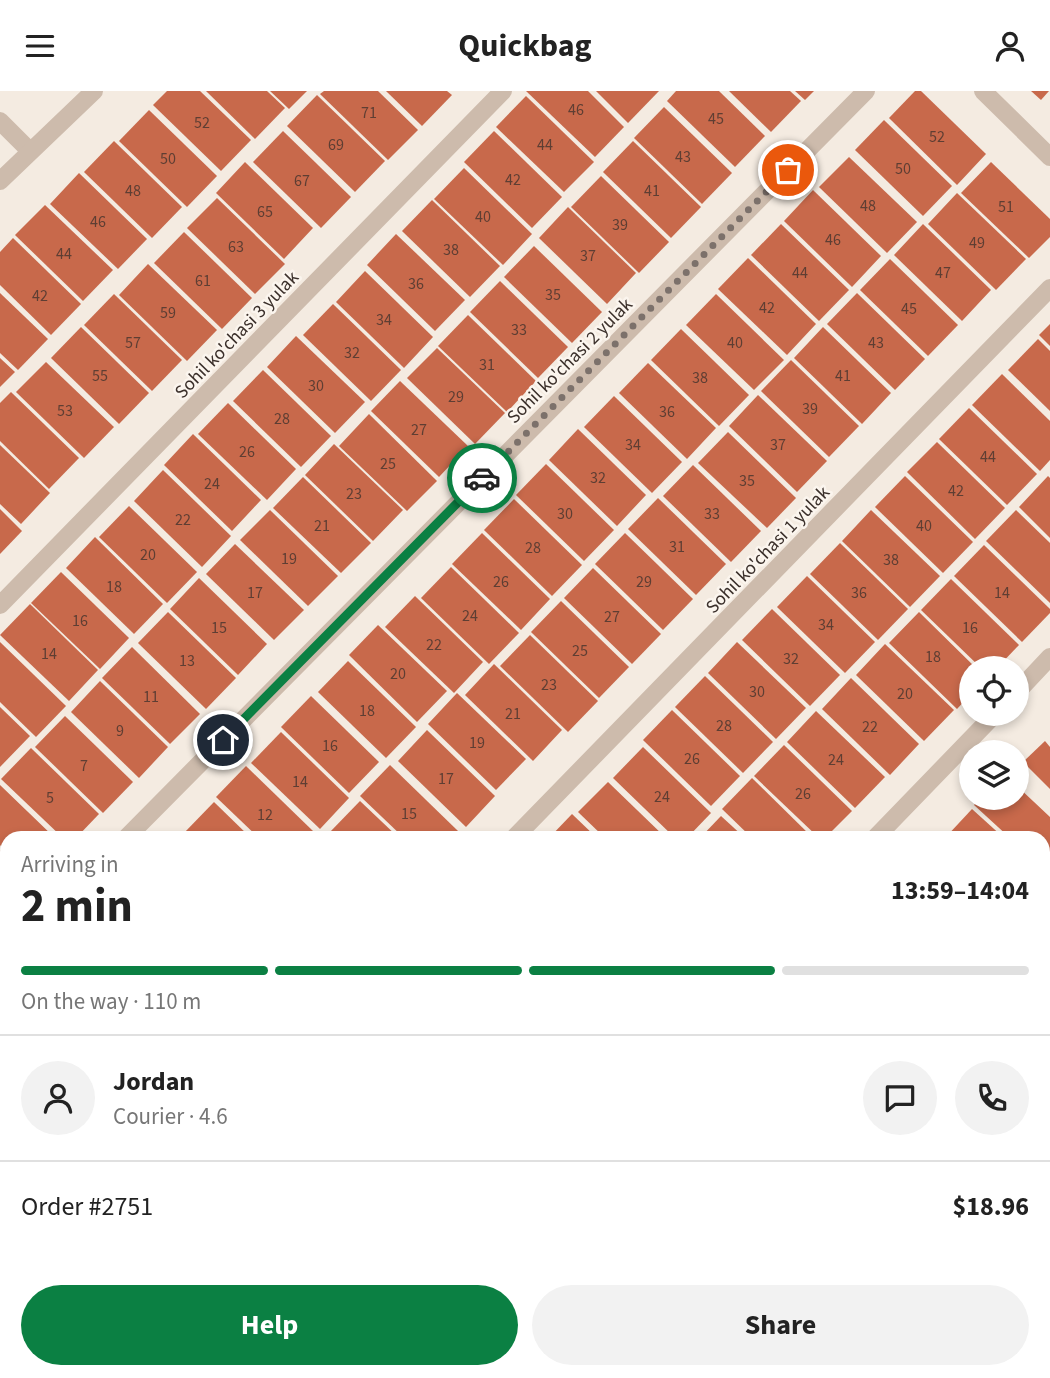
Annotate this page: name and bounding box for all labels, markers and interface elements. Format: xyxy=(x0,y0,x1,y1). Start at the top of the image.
text: Quickbag xyxy=(458,23,592,69)
icon: menu xyxy=(21,27,59,65)
icon: person xyxy=(991,27,1029,65)
house number: 46 xyxy=(568,99,584,121)
house number: 71 xyxy=(361,102,377,124)
house number: 45 xyxy=(708,108,724,130)
house number: 52 xyxy=(194,112,210,134)
house number: 52 xyxy=(929,126,945,148)
house number: 69 xyxy=(328,134,344,156)
house number: 44 xyxy=(537,134,553,156)
pin xyxy=(758,140,818,200)
house number: 43 xyxy=(675,146,691,168)
house number: 50 xyxy=(160,148,176,170)
icon: bag xyxy=(769,151,807,189)
house number: 50 xyxy=(895,158,911,180)
house number: 42 xyxy=(505,169,521,191)
house number: 67 xyxy=(294,170,310,192)
house number: 48 xyxy=(125,180,141,202)
house number: 41 xyxy=(644,180,660,202)
house number: 48 xyxy=(860,195,876,217)
house number: 51 xyxy=(998,196,1014,218)
house number: 65 xyxy=(257,201,273,223)
house number: 40 xyxy=(475,206,491,228)
house number: 46 xyxy=(90,211,106,233)
house number: 39 xyxy=(612,214,628,236)
house number: 46 xyxy=(825,229,841,251)
house number: 49 xyxy=(969,232,985,254)
house number: 63 xyxy=(228,236,244,258)
house number: 38 xyxy=(443,239,459,261)
house number: 44 xyxy=(56,243,72,265)
house number: 37 xyxy=(580,245,596,267)
house number: 44 xyxy=(792,262,808,284)
house number: 47 xyxy=(935,262,951,284)
street label: Sohil ko'chasi 3 yulak xyxy=(169,265,306,405)
house number: 61 xyxy=(195,270,211,292)
house number: 36 xyxy=(408,273,424,295)
house number: 35 xyxy=(545,284,561,306)
house number: 42 xyxy=(32,285,48,307)
street label: Sohil ko'chasi 2 yulak xyxy=(501,292,640,430)
house number: 42 xyxy=(759,297,775,319)
house number: 45 xyxy=(901,298,917,320)
house number: 59 xyxy=(160,302,176,324)
house number: 34 xyxy=(376,309,392,331)
house number: 33 xyxy=(511,319,527,341)
house number: 57 xyxy=(125,332,141,354)
house number: 40 xyxy=(727,332,743,354)
house number: 43 xyxy=(868,332,884,354)
house number: 32 xyxy=(344,342,360,364)
house number: 31 xyxy=(479,354,495,376)
house number: 55 xyxy=(92,365,108,387)
house number: 41 xyxy=(835,365,851,387)
house number: 38 xyxy=(692,367,708,389)
house number: 30 xyxy=(308,375,324,397)
house number: 29 xyxy=(448,386,464,408)
house number: 39 xyxy=(802,398,818,420)
house number: 53 xyxy=(57,400,73,422)
house number: 36 xyxy=(659,401,675,423)
house number: 28 xyxy=(274,408,290,430)
house number: 27 xyxy=(411,419,427,441)
house number: 34 xyxy=(625,434,641,456)
house number: 37 xyxy=(770,434,786,456)
house number: 26 xyxy=(239,441,255,463)
courier xyxy=(447,443,517,513)
house number: 44 xyxy=(980,446,996,468)
house number: 25 xyxy=(380,453,396,475)
icon: car xyxy=(463,459,501,497)
house number: 32 xyxy=(590,467,606,489)
house number: 35 xyxy=(739,470,755,492)
house number: 24 xyxy=(204,473,220,495)
street label: Sohil ko'chasi 1 yulak xyxy=(700,480,837,620)
house number: 42 xyxy=(948,480,964,502)
house number: 23 xyxy=(346,483,362,505)
house number: 30 xyxy=(557,503,573,525)
house number: 33 xyxy=(704,503,720,525)
house number: 22 xyxy=(175,509,191,531)
house number: 21 xyxy=(314,515,330,537)
house number: 40 xyxy=(916,515,932,537)
house number: 31 xyxy=(669,536,685,558)
house number: 28 xyxy=(525,537,541,559)
house number: 20 xyxy=(140,544,156,566)
house number: 19 xyxy=(281,548,297,570)
house number: 38 xyxy=(883,549,899,571)
house number: 26 xyxy=(493,571,509,593)
house number: 29 xyxy=(636,571,652,593)
house number: 18 xyxy=(106,576,122,598)
house number: 17 xyxy=(247,582,263,604)
house number: 36 xyxy=(851,582,867,604)
house number: 14 xyxy=(994,582,1010,604)
house number: 24 xyxy=(462,605,478,627)
house number: 27 xyxy=(604,606,620,628)
house number: 16 xyxy=(72,610,88,632)
house number: 34 xyxy=(818,614,834,636)
house number: 15 xyxy=(211,617,227,639)
house number: 16 xyxy=(962,617,978,639)
house number: 22 xyxy=(426,634,442,656)
house number: 25 xyxy=(572,640,588,662)
house number: 14 xyxy=(41,643,57,665)
house number: 18 xyxy=(925,646,941,668)
house number: 32 xyxy=(783,648,799,670)
house number: 13 xyxy=(179,650,195,672)
map controls xyxy=(959,656,1029,810)
button: locate xyxy=(959,656,1029,726)
house number: 20 xyxy=(390,663,406,685)
house number: 23 xyxy=(541,674,557,696)
house number: 30 xyxy=(749,681,765,703)
house number: 20 xyxy=(897,683,913,705)
house number: 11 xyxy=(143,686,159,708)
house number: 18 xyxy=(359,700,375,722)
house number: 21 xyxy=(505,703,521,725)
pin xyxy=(193,710,253,770)
house number: 28 xyxy=(716,715,732,737)
house number: 22 xyxy=(862,716,878,738)
house number: 9 xyxy=(116,720,124,742)
icon: home xyxy=(204,721,242,759)
house number: 19 xyxy=(469,732,485,754)
house number: 16 xyxy=(322,735,338,757)
button: layers xyxy=(959,740,1029,810)
house number: 26 xyxy=(684,748,700,770)
house number: 24 xyxy=(828,749,844,771)
house number: 7 xyxy=(80,755,88,777)
house number: 17 xyxy=(438,768,454,790)
house number: 14 xyxy=(292,771,308,793)
house number: 26 xyxy=(795,783,811,805)
house number: 24 xyxy=(654,786,670,808)
house number: 5 xyxy=(46,787,54,809)
house number: 15 xyxy=(401,803,417,825)
house number: 12 xyxy=(257,804,273,826)
text: Arriving in xyxy=(21,848,119,881)
text: 13:59–14:04 xyxy=(891,872,1029,909)
text: 2 min xyxy=(21,874,133,939)
text: On the way · 110 m xyxy=(21,985,201,1018)
button: person xyxy=(21,1061,95,1135)
button: chat xyxy=(863,1061,937,1135)
button: phone xyxy=(955,1061,1029,1135)
text: Jordan xyxy=(113,1063,194,1100)
text: Courier · 4.6 xyxy=(113,1100,228,1133)
text: Order #2751 xyxy=(21,1188,153,1225)
text: $18.96 xyxy=(953,1188,1029,1225)
button: Help xyxy=(21,1285,518,1365)
button: Share xyxy=(532,1285,1029,1365)

